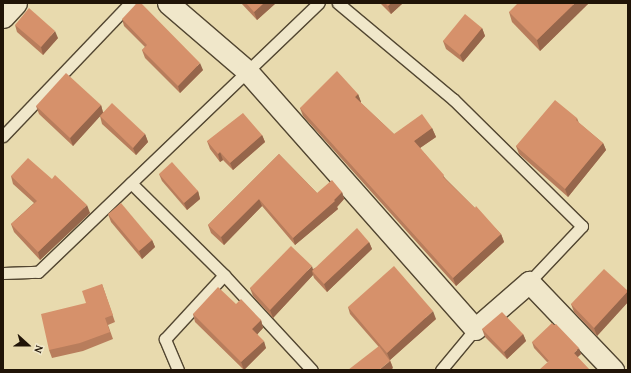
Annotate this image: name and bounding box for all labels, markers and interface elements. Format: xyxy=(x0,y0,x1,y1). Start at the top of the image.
north arrow xyxy=(8,325,48,365)
text: N xyxy=(30,343,48,356)

